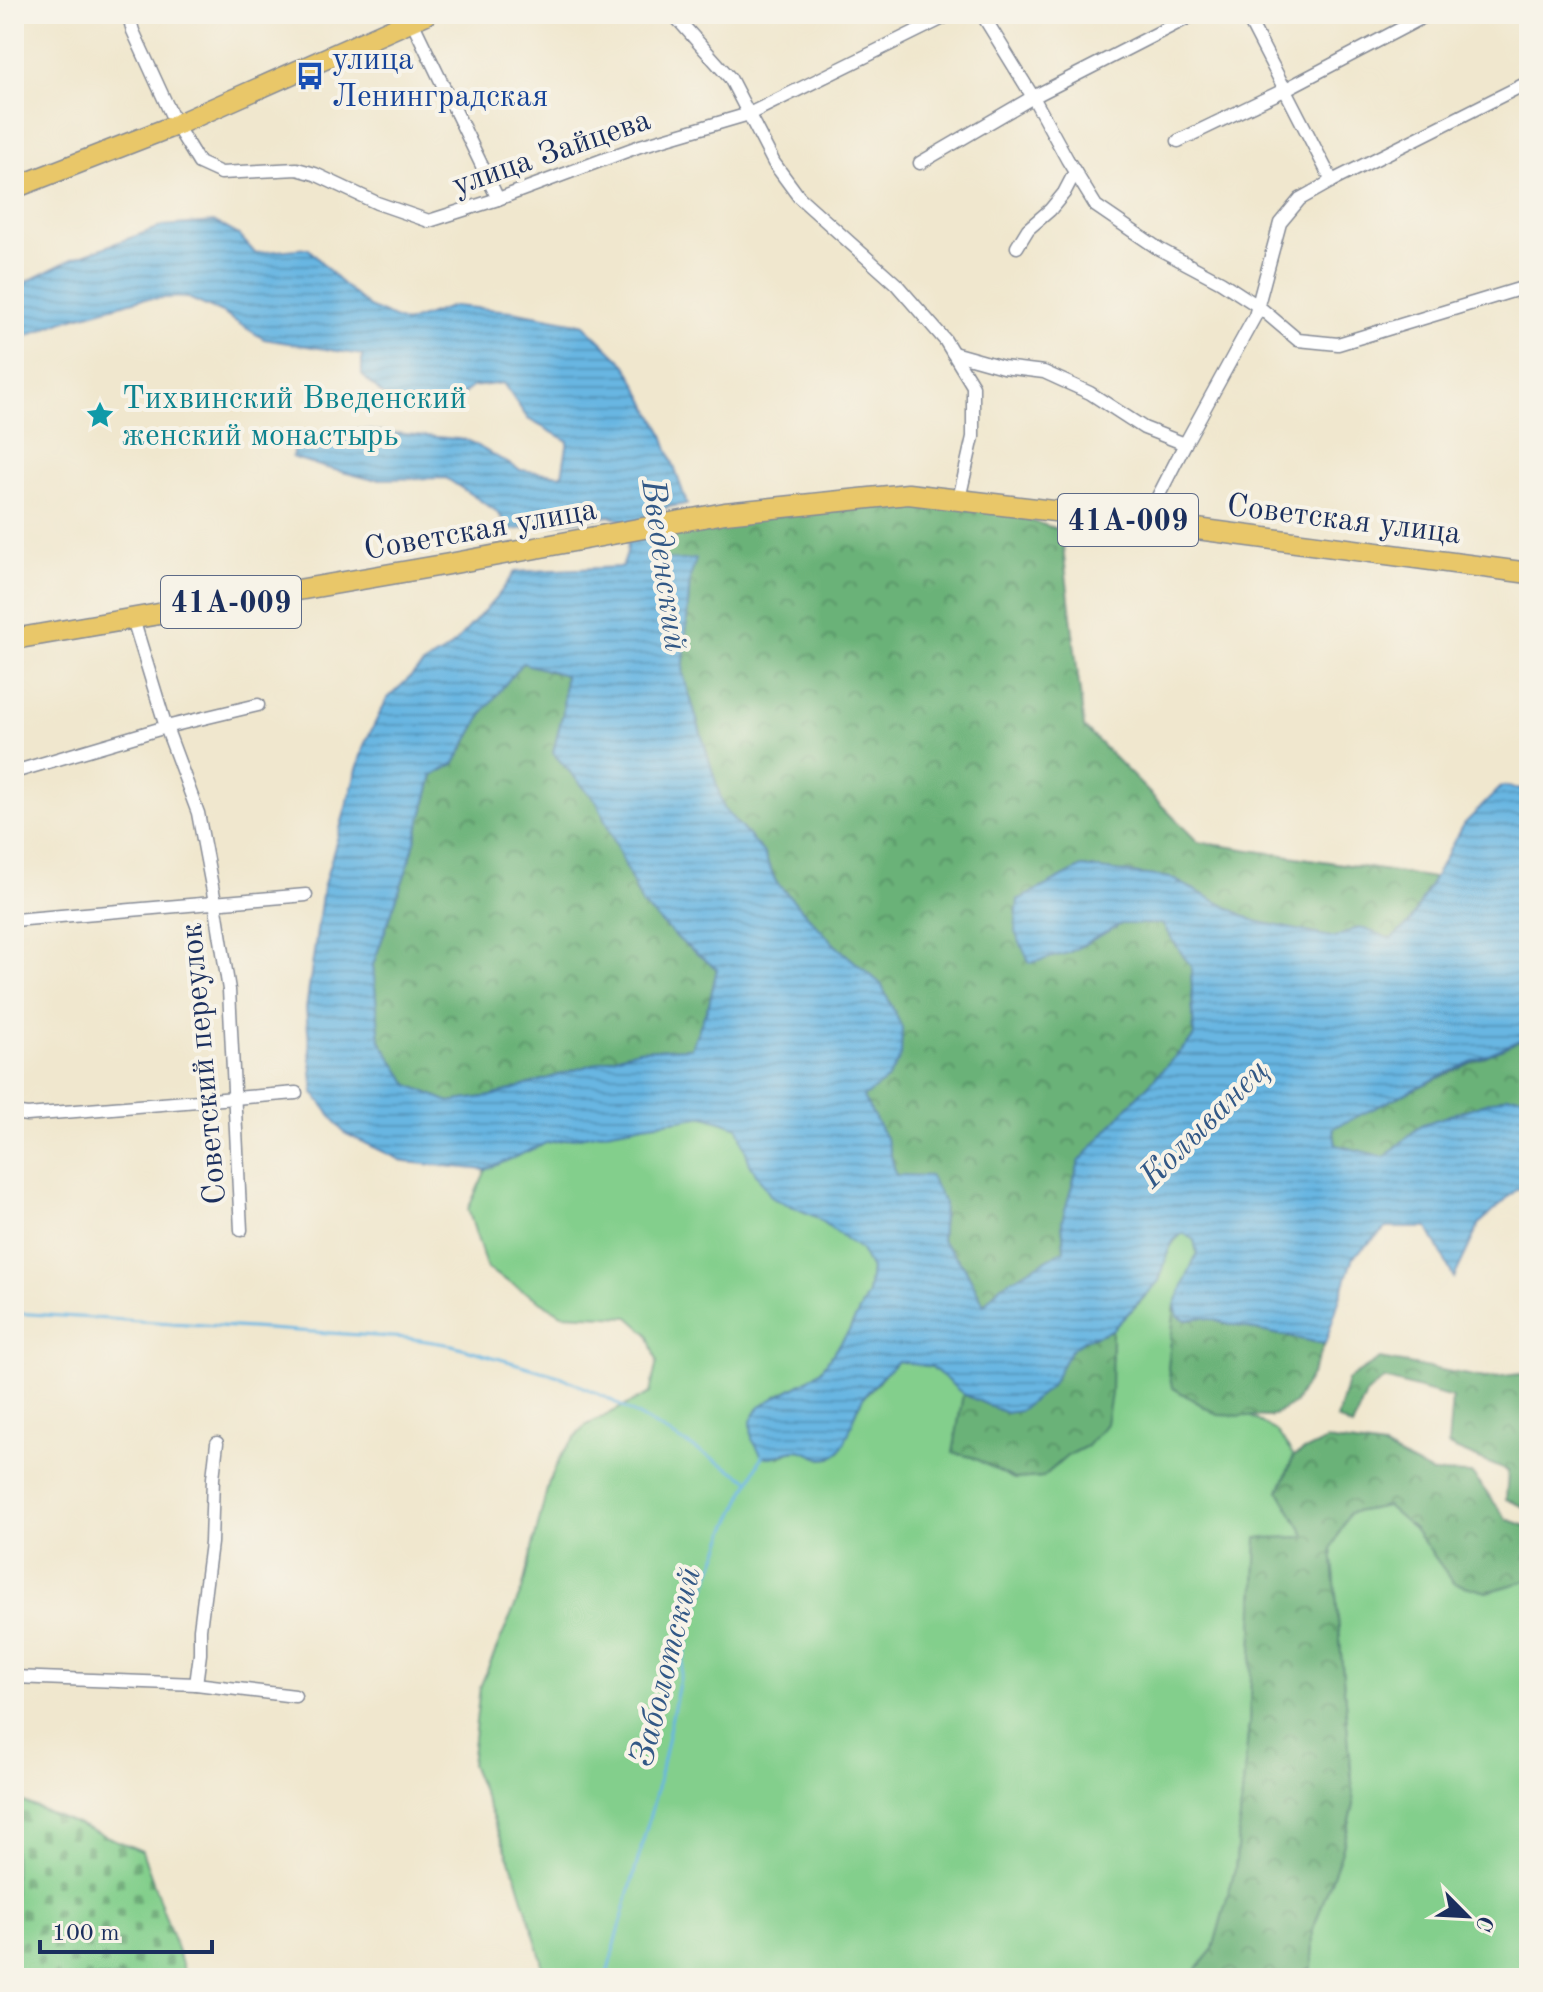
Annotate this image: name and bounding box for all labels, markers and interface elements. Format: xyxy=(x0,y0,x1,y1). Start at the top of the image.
place label: улица Ленинградская xyxy=(332,45,548,114)
bus stop icon: улица Ленинградская xyxy=(295,61,325,91)
street label: улица Зайцева xyxy=(449,105,655,203)
place label: Тихвинский Введенский женский монастырь xyxy=(122,384,467,453)
place icon: Тихвинский Введенский женский монастырь xyxy=(85,400,115,430)
water label: Введенский xyxy=(634,476,692,654)
street label: Советская улица xyxy=(1225,491,1463,551)
road number: 41А-009 xyxy=(1058,494,1198,546)
street label: Советская улица xyxy=(362,495,600,567)
road number: 41А-009 xyxy=(161,576,301,628)
street label: Советский переулок xyxy=(177,922,233,1206)
water label: Колыванец xyxy=(1134,1053,1276,1196)
water label: Заболотский xyxy=(625,1563,708,1770)
north arrow xyxy=(1427,1876,1507,1956)
scale bar xyxy=(40,1904,212,1954)
text: С xyxy=(1470,1912,1496,1934)
text: 100 m xyxy=(52,1922,120,1946)

